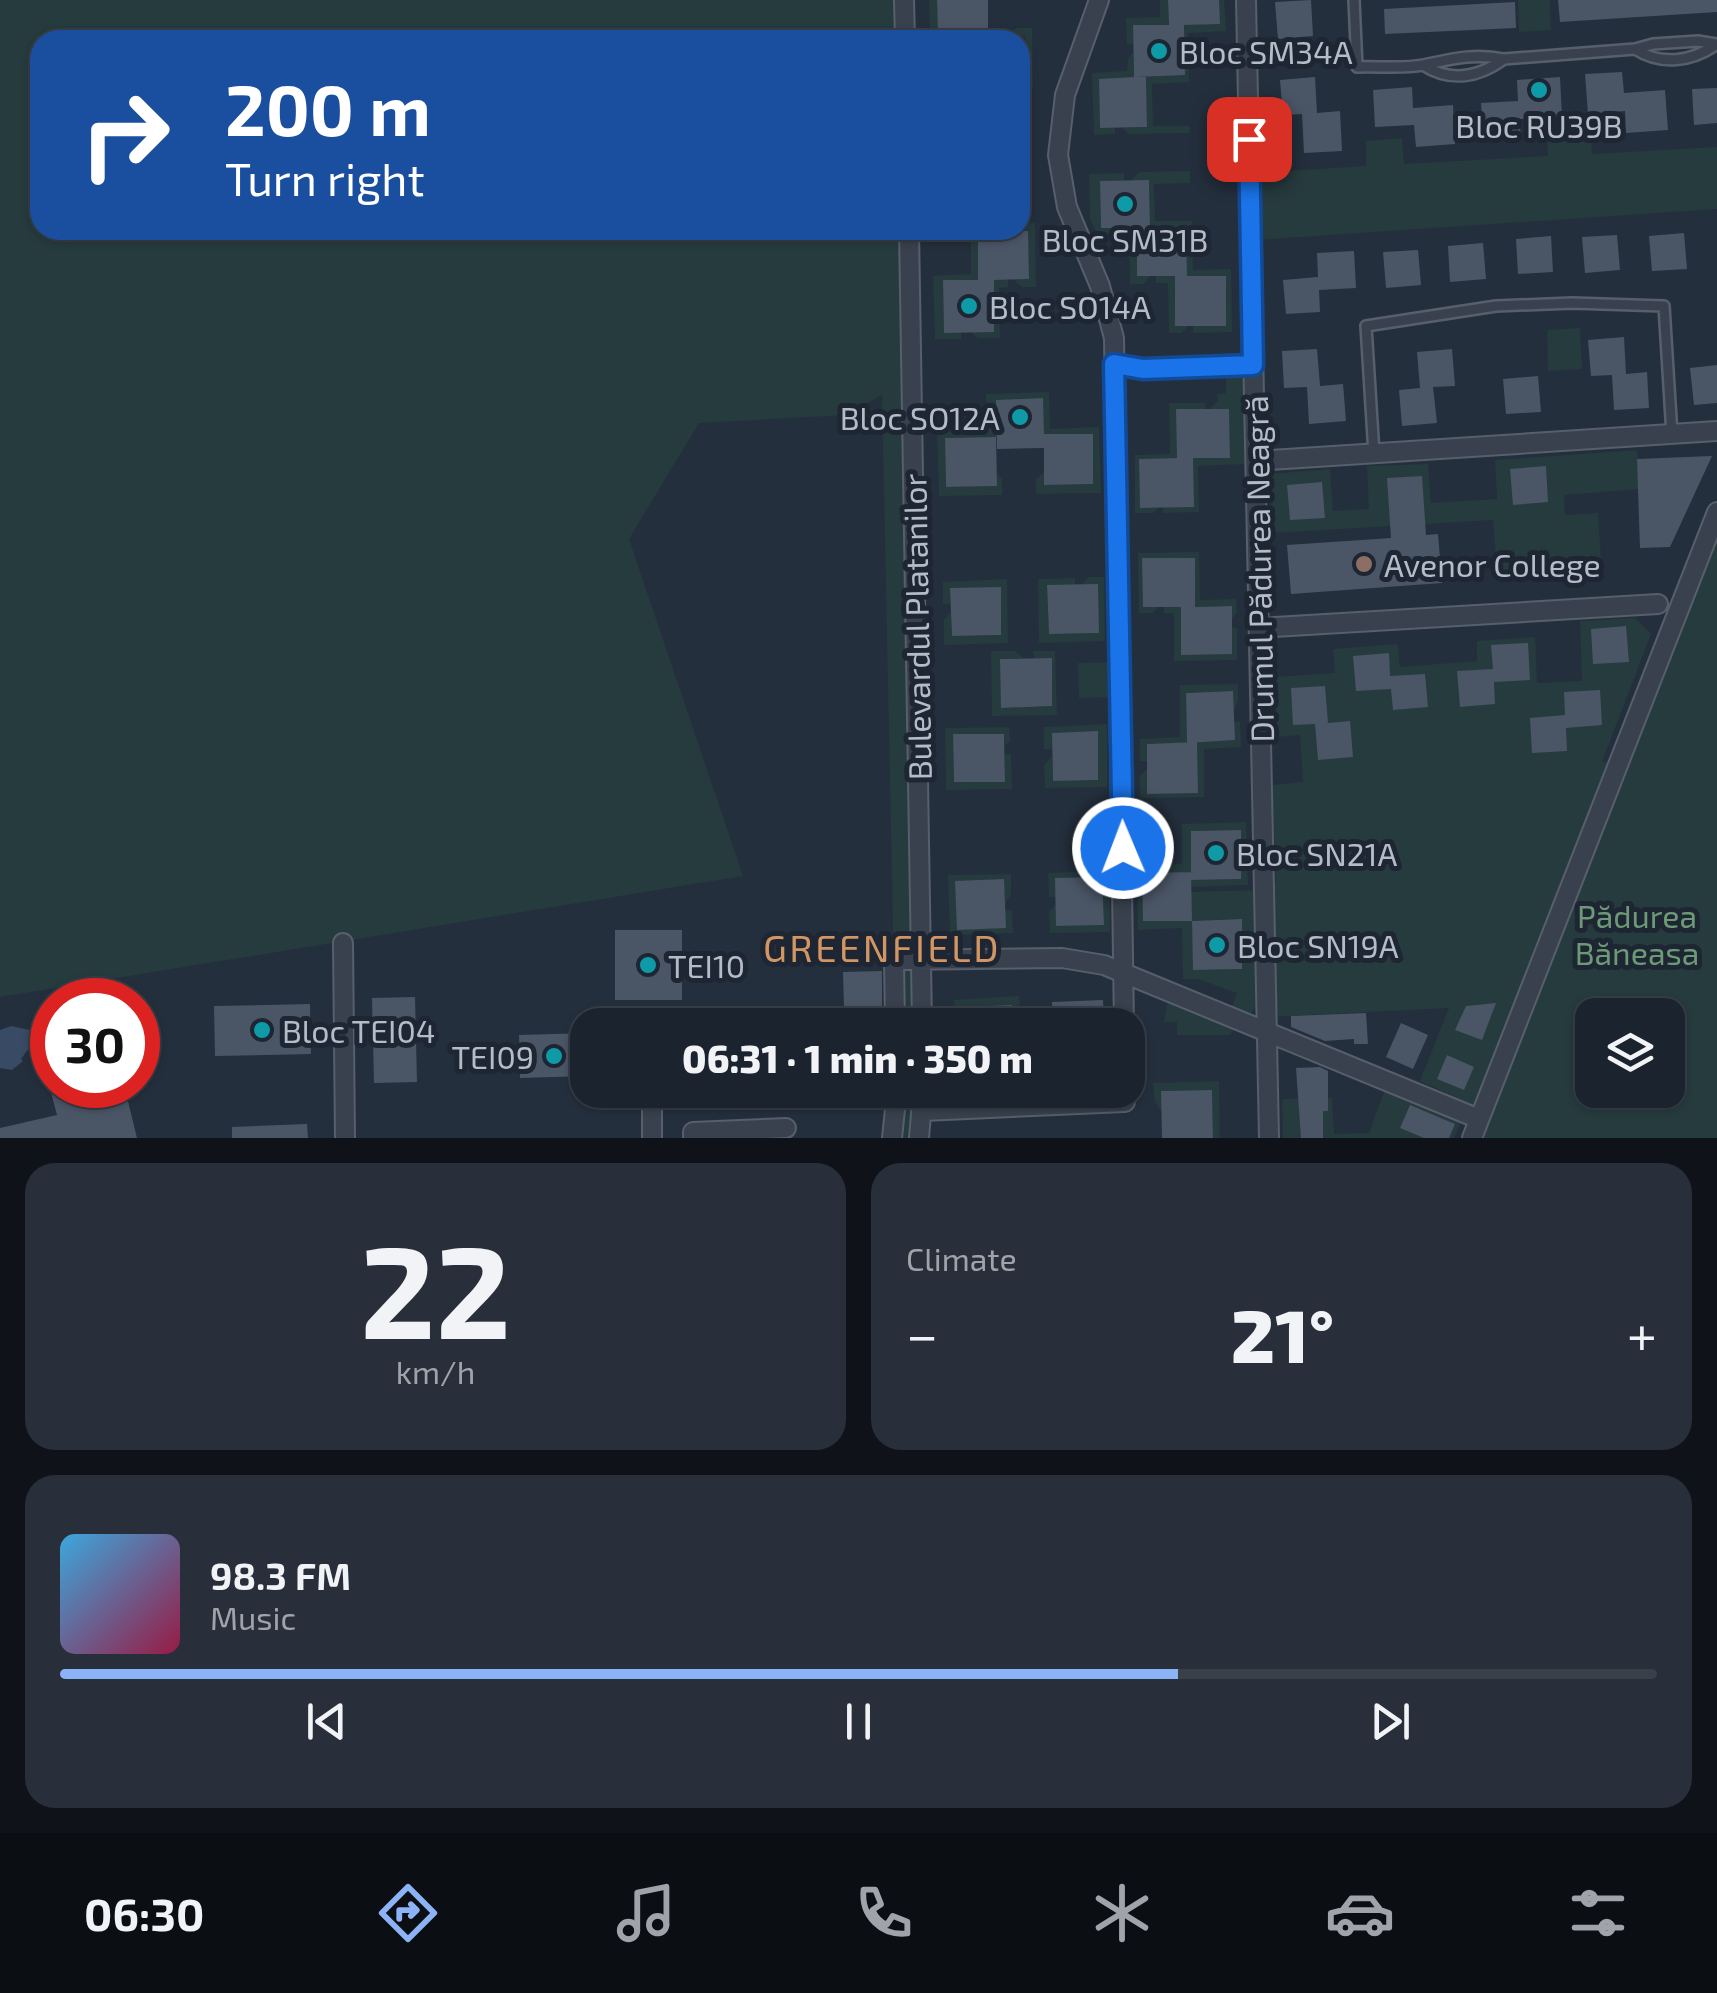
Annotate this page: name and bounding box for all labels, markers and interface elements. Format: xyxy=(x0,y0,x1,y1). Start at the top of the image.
place label: Bloc SM34A xyxy=(1179,32,1353,70)
marker: Bloc SM34A xyxy=(1148,40,1170,62)
text: 200 m xyxy=(225,66,431,150)
icon: right xyxy=(60,70,190,200)
marker: Bloc RU39B xyxy=(1528,79,1550,101)
pin xyxy=(1207,97,1292,182)
place label: Bloc RU39B xyxy=(1455,106,1623,144)
icon: arrive xyxy=(1222,112,1277,167)
text: Turn right xyxy=(225,151,425,205)
marker: Bloc SM31B xyxy=(1114,193,1136,215)
place label: Bloc SM31B xyxy=(1042,220,1208,258)
place label: Bloc SO14A xyxy=(989,287,1151,325)
marker: Bloc SO14A xyxy=(958,295,980,317)
street label: Drumul Pădurea Neagră xyxy=(1236,395,1280,743)
place label: Bloc SO12A xyxy=(840,398,1000,436)
marker: Bloc SO12A xyxy=(1009,406,1031,428)
street label: Bulevardul Platanilor xyxy=(894,473,938,781)
place label: Avenor College xyxy=(1384,545,1601,583)
marker: Avenor College xyxy=(1353,553,1375,575)
position arrow xyxy=(1071,796,1175,900)
place label: Bloc SN21A xyxy=(1236,834,1398,872)
marker: Bloc SN21A xyxy=(1205,842,1227,864)
park label: Pădurea Băneasa xyxy=(1575,896,1699,971)
district label: GREENFIELD xyxy=(763,924,1001,970)
place label: Bloc SN19A xyxy=(1237,926,1399,964)
marker: Bloc SN19A xyxy=(1206,934,1228,956)
place label: TEI10 xyxy=(668,946,745,984)
marker: TEI10 xyxy=(637,954,659,976)
speed limit sign: 30 xyxy=(30,978,160,1108)
map controls xyxy=(1575,998,1685,1108)
button: layers xyxy=(1575,998,1685,1108)
place label: Bloc TEI04 xyxy=(282,1011,435,1049)
marker: Bloc TEI04 xyxy=(251,1019,273,1041)
text: 06:31 · 1 min · 350 m xyxy=(682,1035,1033,1081)
place label: TEI09 xyxy=(452,1037,534,1075)
marker: TEI09 xyxy=(543,1045,565,1067)
text: 22 xyxy=(360,1209,511,1365)
text: Climate xyxy=(906,1239,1017,1277)
text: 21° xyxy=(1231,1288,1334,1378)
text: − xyxy=(906,1300,938,1366)
text: + xyxy=(1627,1300,1657,1366)
text: km/h xyxy=(396,1352,475,1390)
text: 98.3 FM xyxy=(210,1552,351,1598)
text: Music xyxy=(210,1598,296,1636)
icon: previous xyxy=(299,1694,354,1749)
icon: pause xyxy=(831,1694,886,1749)
icon: next xyxy=(1363,1694,1418,1749)
icon: directions xyxy=(373,1878,443,1948)
icon: music xyxy=(611,1878,681,1948)
icon: phone xyxy=(849,1878,919,1948)
icon: climate xyxy=(1087,1878,1157,1948)
icon: car xyxy=(1325,1878,1395,1948)
icon: filters xyxy=(1563,1878,1633,1948)
text: 06:30 xyxy=(84,1886,204,1940)

